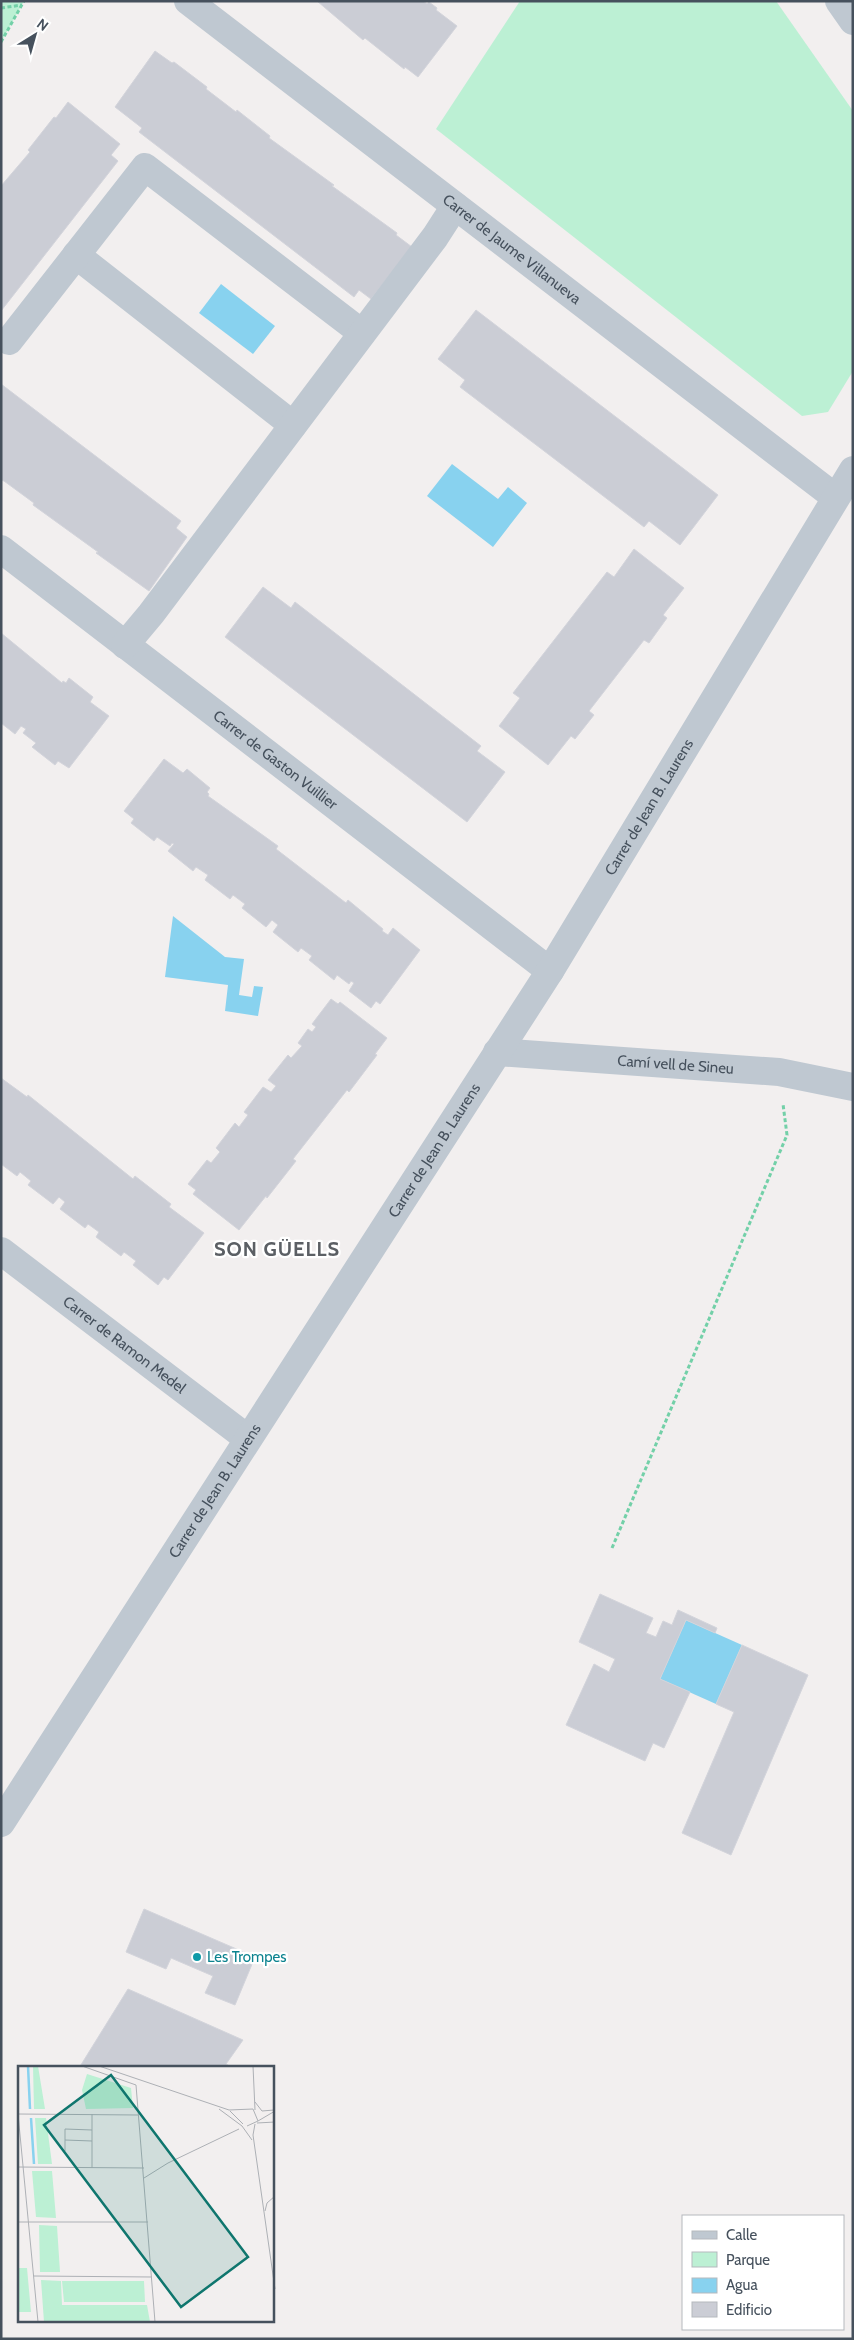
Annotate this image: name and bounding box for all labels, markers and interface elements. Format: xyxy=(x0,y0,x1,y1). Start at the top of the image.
north arrow xyxy=(10,10,60,60)
text: N xyxy=(33,14,52,35)
street label: Carrer de Jaume Villanueva xyxy=(439,190,585,308)
street label: Carrer de Gaston Vuillier xyxy=(210,706,341,813)
street label: Carrer de Jean B. Laurens xyxy=(601,736,697,879)
street label: Camí vell de Sineu xyxy=(617,1052,734,1078)
street label: Carrer de Jean B. Laurens xyxy=(384,1080,484,1221)
district label: SON GÜELLS xyxy=(214,1237,340,1261)
street label: Carrer de Ramon Medel xyxy=(59,1292,190,1397)
street label: Carrer de Jean B. Laurens xyxy=(165,1420,265,1561)
place label: Les Trompes xyxy=(207,1948,287,1966)
marker: Les Trompes xyxy=(191,1951,203,1963)
inset map xyxy=(18,2066,274,2322)
legend xyxy=(682,2215,844,2330)
text: Calle xyxy=(726,2226,757,2244)
text: Parque xyxy=(726,2251,770,2269)
text: Agua xyxy=(726,2276,758,2294)
text: Edificio xyxy=(726,2301,772,2319)

